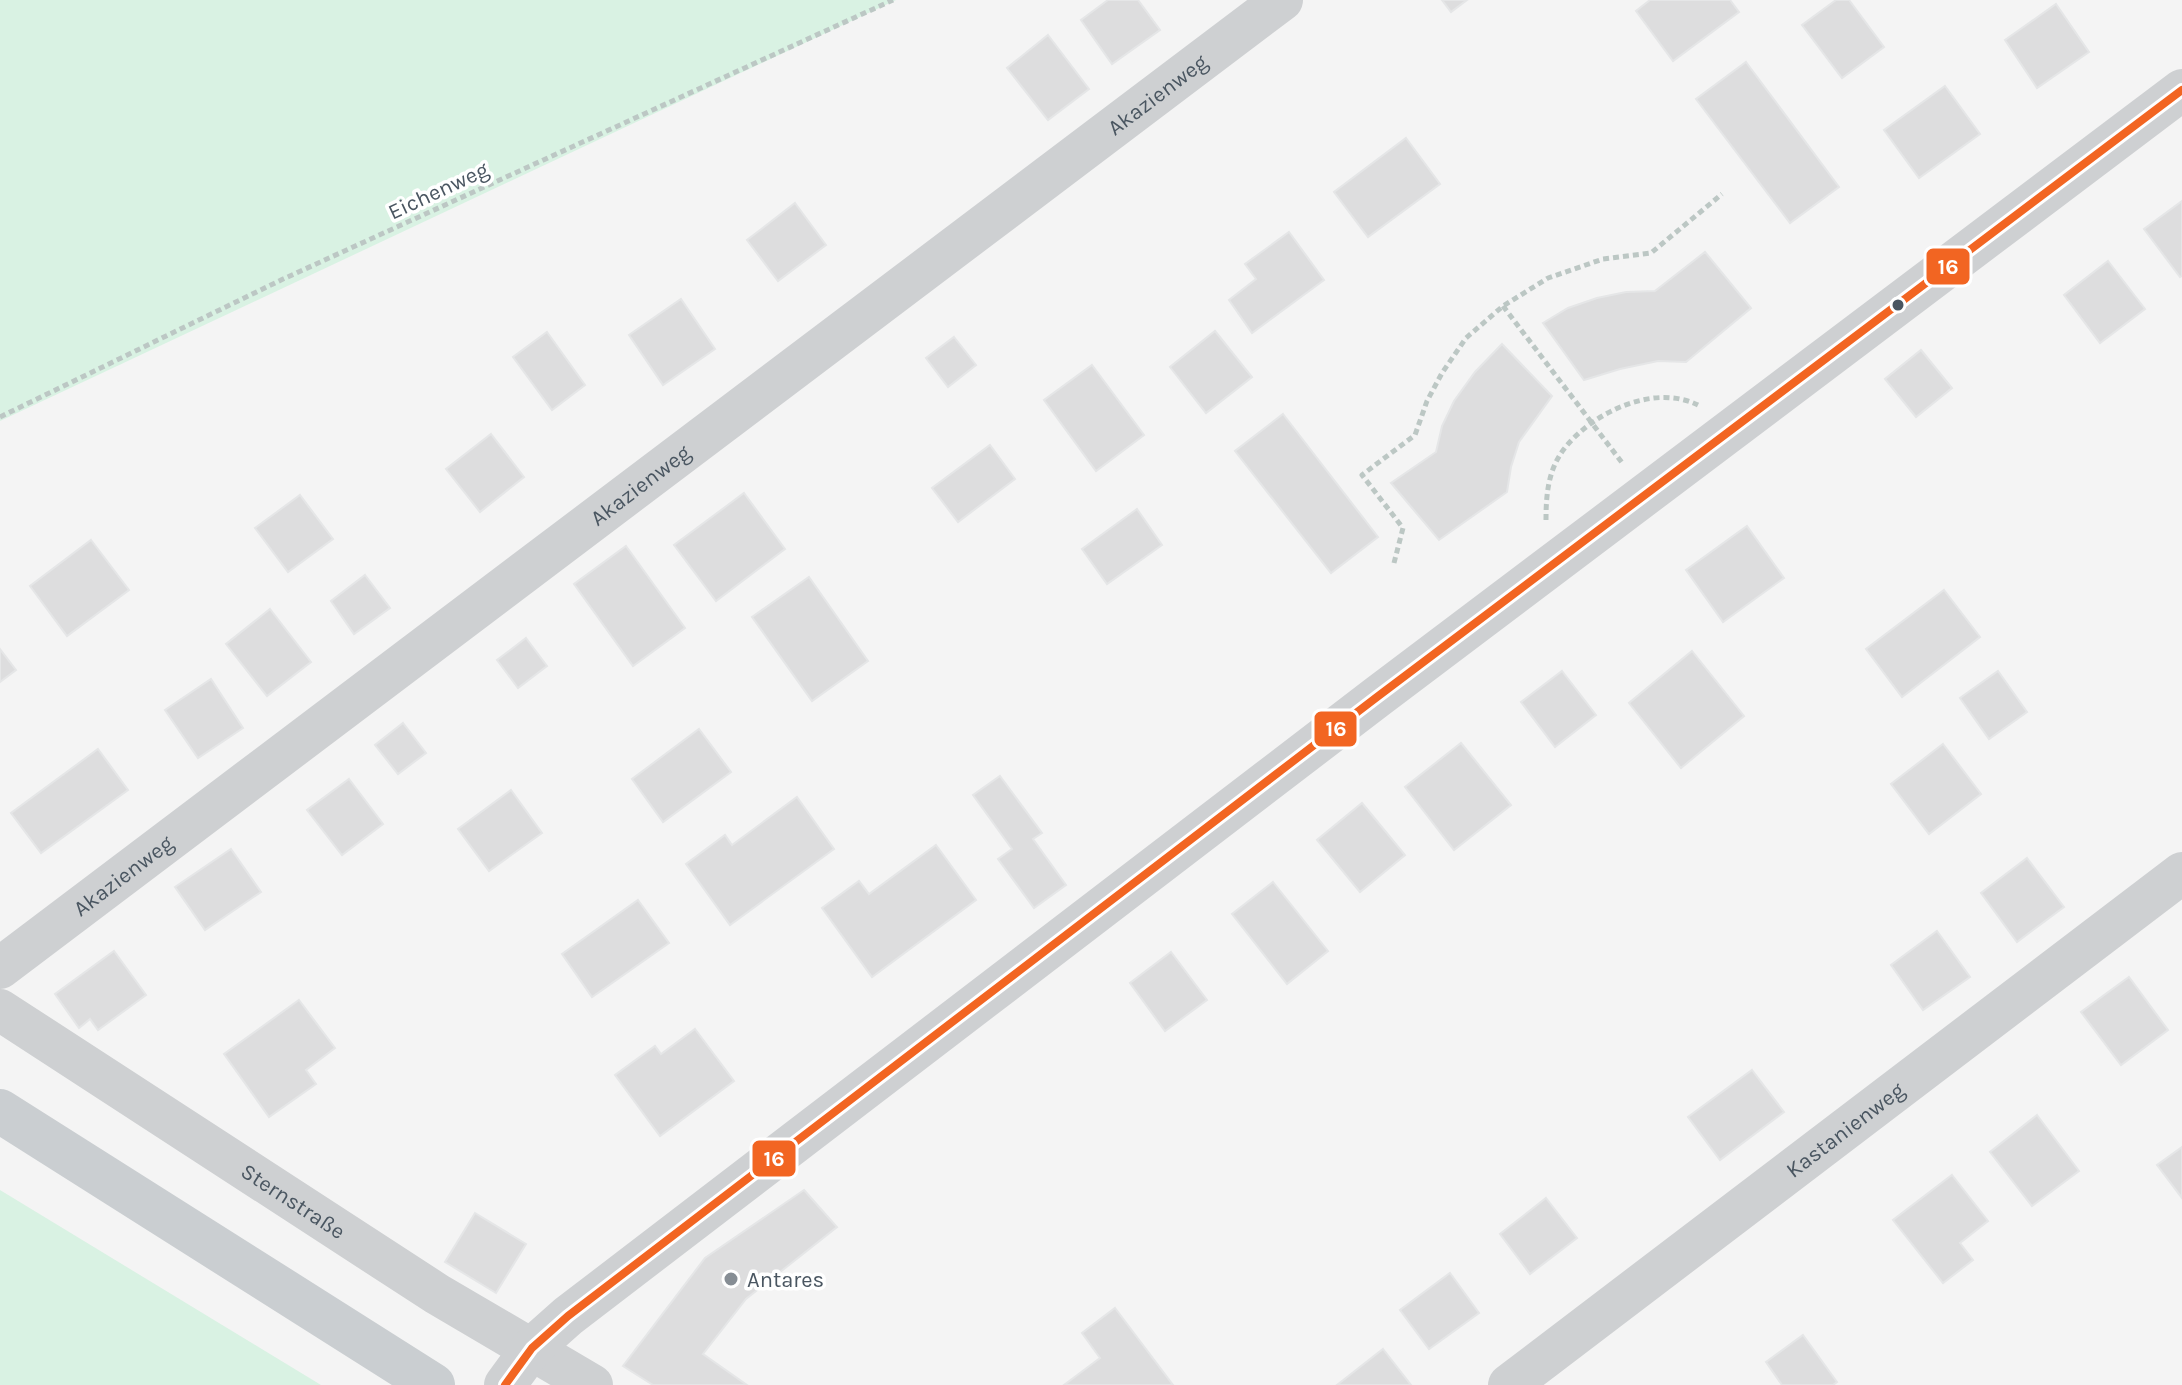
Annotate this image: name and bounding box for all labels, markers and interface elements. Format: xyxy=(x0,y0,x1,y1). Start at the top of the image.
street label: Akazienweg xyxy=(1103,49,1213,141)
street label: Eichenweg xyxy=(384,156,493,225)
line badge: 16 xyxy=(1925,247,1971,286)
text: 16 xyxy=(1937,254,1959,280)
unlabelled marker xyxy=(1890,297,1906,313)
street label: Akazienweg xyxy=(586,439,696,532)
line badge: 16 xyxy=(1313,710,1358,748)
text: 16 xyxy=(1325,716,1347,742)
street label: Akazienweg xyxy=(68,830,179,922)
street label: Kastanienweg xyxy=(1781,1077,1910,1183)
line badge: 16 xyxy=(751,1139,797,1178)
text: 16 xyxy=(763,1146,785,1172)
street label: Sternstraße xyxy=(236,1158,350,1245)
place label: Antares xyxy=(747,1267,824,1293)
marker: Antares xyxy=(722,1270,740,1288)

